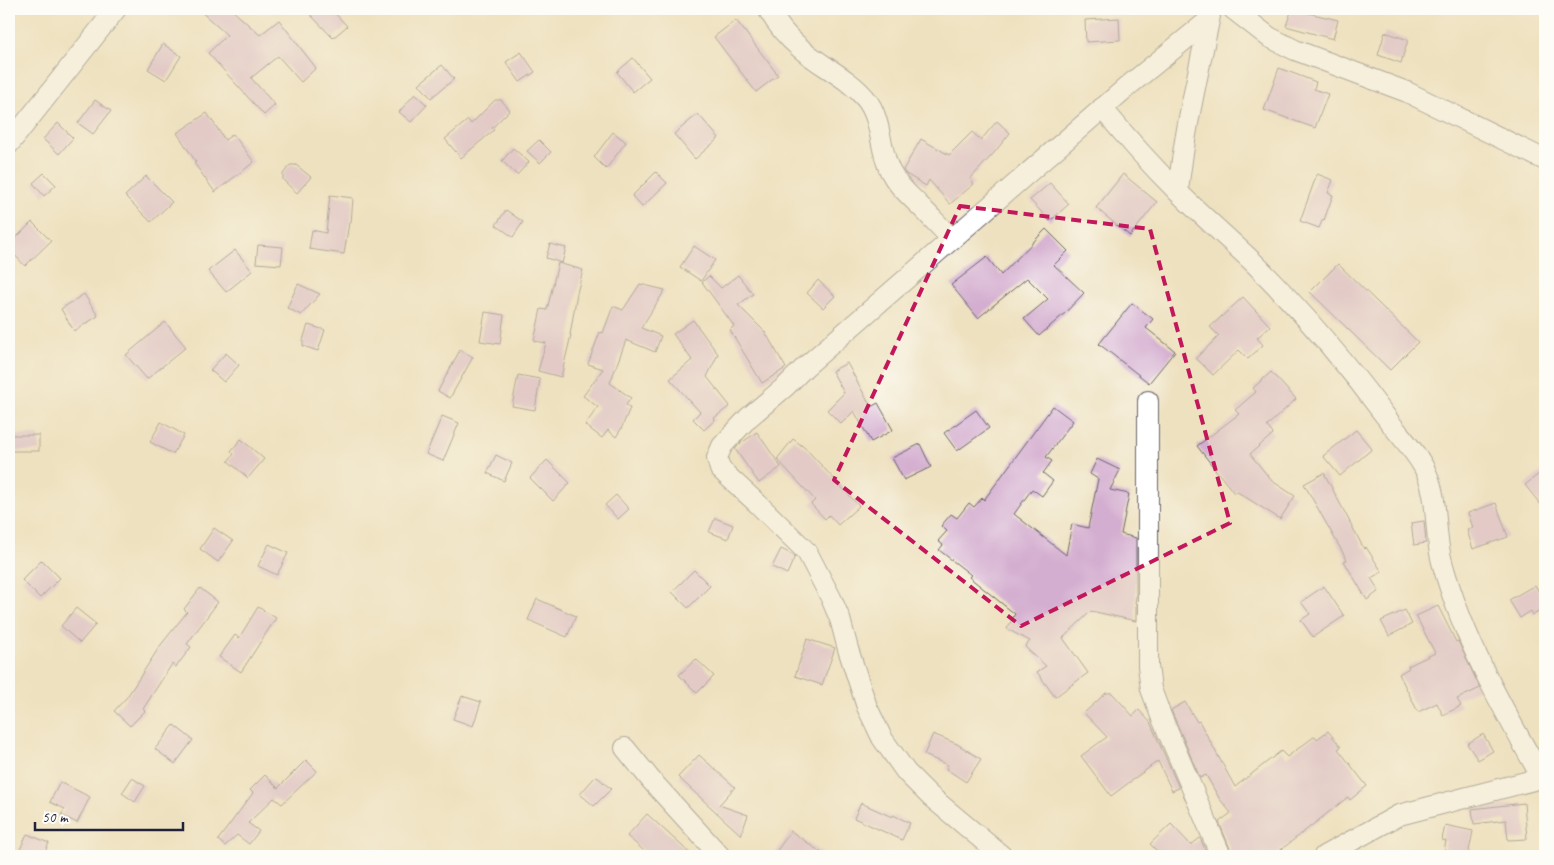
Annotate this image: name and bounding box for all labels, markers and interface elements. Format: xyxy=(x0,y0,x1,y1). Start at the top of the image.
scale bar xyxy=(35,800,182,832)
text: 50 m xyxy=(42,808,69,827)

